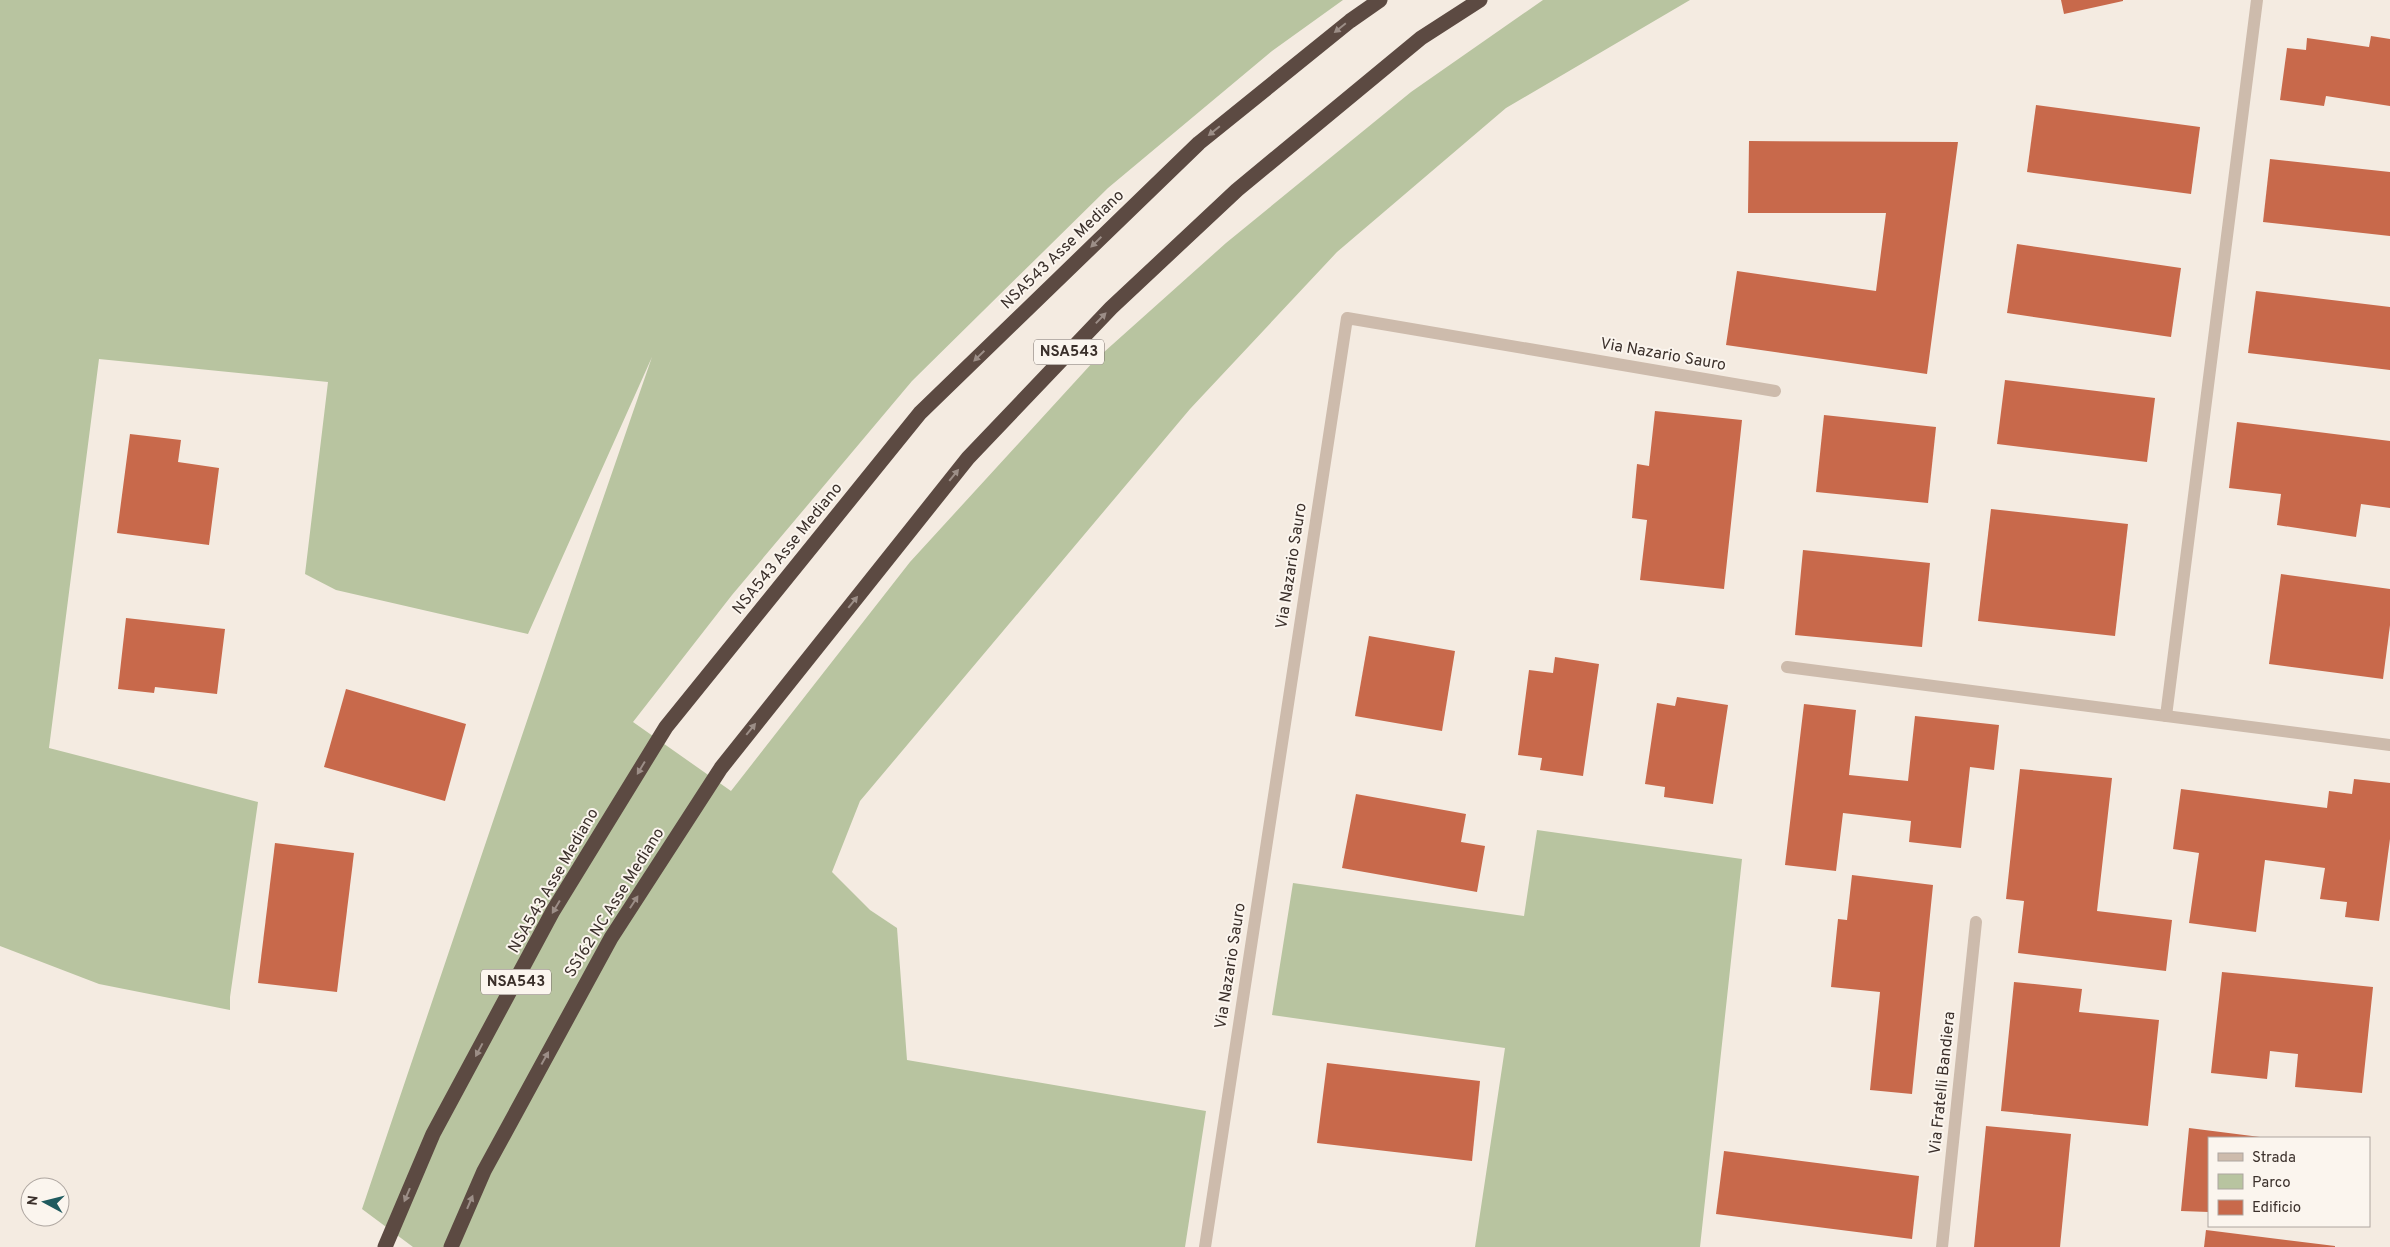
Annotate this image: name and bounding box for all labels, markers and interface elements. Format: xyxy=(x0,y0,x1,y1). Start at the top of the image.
one-way arrow xyxy=(1334,23,1347,34)
one-way arrow xyxy=(1208,125,1221,136)
street label: NSA543 Asse Mediano xyxy=(997,186,1129,314)
one-way arrow xyxy=(1090,236,1102,248)
one-way arrow xyxy=(1095,313,1107,325)
street label: Via Nazario Sauro xyxy=(1599,334,1728,376)
road number: NSA543 xyxy=(1034,340,1104,364)
one-way arrow xyxy=(974,350,986,362)
one-way arrow xyxy=(949,469,960,482)
street label: NSA543 Asse Mediano xyxy=(729,479,847,619)
street label: Via Nazario Sauro xyxy=(1272,501,1312,630)
one-way arrow xyxy=(847,596,858,609)
one-way arrow xyxy=(746,723,757,736)
one-way arrow xyxy=(636,762,645,775)
street label: NSA543 Asse Mediano xyxy=(504,805,604,957)
street label: SS162 NC Asse Mediano xyxy=(561,824,669,982)
one-way arrow xyxy=(629,895,639,908)
one-way arrow xyxy=(552,900,561,913)
street label: Via Nazario Sauro xyxy=(1211,901,1251,1030)
road number: NSA543 xyxy=(481,970,551,994)
street label: Via Fratelli Bandiera xyxy=(1926,1010,1960,1156)
one-way arrow xyxy=(475,1043,483,1057)
one-way arrow xyxy=(541,1051,549,1065)
legend xyxy=(2208,1137,2370,1227)
text: Strada xyxy=(2252,1149,2296,1168)
text: Parco xyxy=(2252,1174,2291,1193)
north arrow xyxy=(20,1177,70,1227)
one-way arrow xyxy=(402,1188,410,1202)
text: N xyxy=(25,1195,43,1207)
one-way arrow xyxy=(467,1195,475,1209)
text: Edificio xyxy=(2252,1199,2301,1218)

